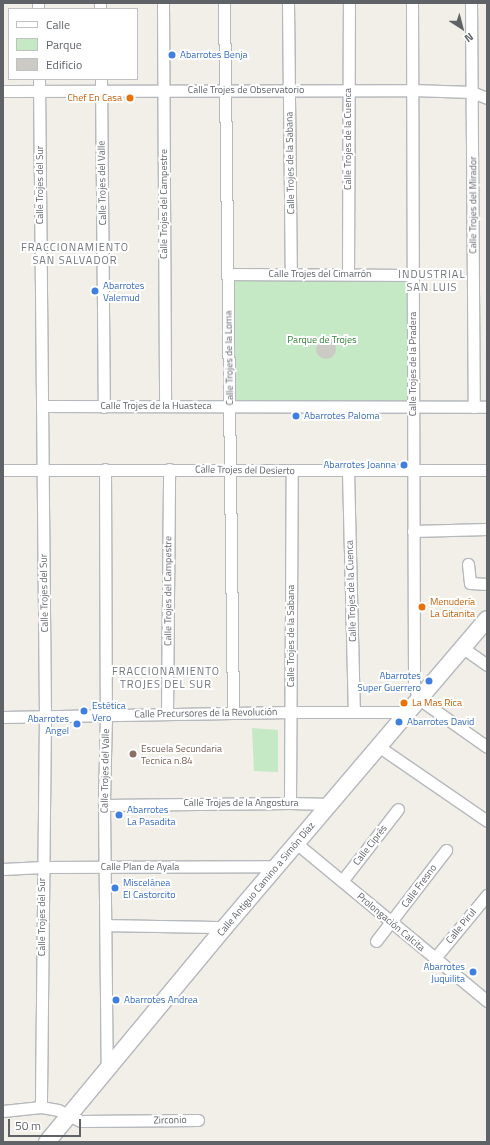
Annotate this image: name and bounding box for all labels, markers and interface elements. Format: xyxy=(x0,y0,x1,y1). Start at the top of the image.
legend xyxy=(8,8,138,80)
north arrow xyxy=(442,8,482,48)
text: Calle xyxy=(46,15,70,34)
text: N xyxy=(461,29,477,46)
text: Parque xyxy=(46,35,82,54)
place label: Abarrotes Benja xyxy=(180,49,247,61)
marker: Abarrotes Benja xyxy=(167,50,177,60)
text: Edificio xyxy=(46,55,82,74)
street label: Calle Trojes de Observatorio xyxy=(188,84,304,96)
street label: Calle Trojes de la Cuenca xyxy=(342,88,354,190)
place label: Chef En Casa xyxy=(67,92,122,104)
marker: Chef En Casa xyxy=(125,93,135,103)
street label: Calle Trojes de la Sabana xyxy=(283,112,297,214)
street label: Calle Trojes del Valle xyxy=(95,141,109,225)
street label: Calle Trojes del Sur xyxy=(34,146,46,224)
street label: Calle Trojes del Campestre xyxy=(158,149,170,259)
street label: Calle Trojes del Mirador xyxy=(467,156,479,254)
district label: FRACCIONAMIENTO SAN SALVADOR xyxy=(21,241,129,267)
street label: Calle Trojes del Cimarrón xyxy=(269,268,371,280)
district label: INDUSTRIAL SAN LUIS xyxy=(398,268,466,294)
place label: Abarrotes Valemud xyxy=(103,279,144,302)
marker: Abarrotes Valemud xyxy=(90,286,100,296)
street label: Calle Trojes de la Loma xyxy=(222,310,236,406)
street label: Calle Trojes de la Pradera xyxy=(407,312,419,416)
park label: Parque de Trojes xyxy=(287,334,357,346)
street label: Calle Trojes de la Huasteca xyxy=(100,400,212,412)
place label: Abarrotes Paloma xyxy=(304,410,380,422)
marker: Abarrotes Paloma xyxy=(291,411,301,421)
place label: Abarrotes Joanna xyxy=(323,459,396,471)
marker: Abarrotes Joanna xyxy=(399,460,409,470)
street label: Calle Trojes del Desierto xyxy=(195,463,295,477)
street label: Calle Trojes del Campestre xyxy=(162,536,174,646)
street label: Calle Trojes de la Cuenca xyxy=(343,540,359,642)
street label: Calle Trojes del Sur xyxy=(37,554,51,632)
street label: Calle Trojes de la Sabana xyxy=(285,585,297,687)
place label: Menudería La Gitanita xyxy=(430,595,475,618)
marker: Menudería La Gitanita xyxy=(417,602,427,612)
district label: FRACCIONAMIENTO TROJES DEL SUR xyxy=(112,665,220,691)
place label: Abarrotes Super Guerrero xyxy=(357,669,421,692)
marker: Abarrotes Super Guerrero xyxy=(424,676,434,686)
place label: La Mas Rica xyxy=(412,697,462,709)
marker: La Mas Rica xyxy=(399,698,409,708)
place label: Estética Vero xyxy=(92,699,126,722)
marker: Estética Vero xyxy=(79,706,89,716)
street label: Calle Precursores de la Revolución xyxy=(134,706,278,720)
place label: Abarrotes Angel xyxy=(28,712,69,736)
place label: Abarrotes David xyxy=(407,716,474,728)
marker: Abarrotes David xyxy=(394,717,404,727)
marker: Abarrotes Angel xyxy=(72,719,82,729)
street label: Calle Trojes del Valle xyxy=(98,729,112,813)
place label: Escuela Secundaria Tecnica n.84 xyxy=(141,742,222,766)
marker: Escuela Secundaria Tecnica n.84 xyxy=(128,749,138,759)
street label: Calle Trojes de la Angostura xyxy=(183,797,299,809)
place label: Abarrotes La Pasadita xyxy=(127,803,176,826)
marker: Abarrotes La Pasadita xyxy=(114,810,124,820)
street label: Calle Antiguo Camino a Simón Díaz xyxy=(215,819,317,939)
street label: Calle Ciprés xyxy=(350,822,390,868)
street label: Calle Plan de Ayala xyxy=(101,861,179,873)
street label: Calle Fresno xyxy=(399,862,439,910)
place label: Miscelánea El Castorcito xyxy=(123,876,176,900)
street label: Calle Trojes del Sur xyxy=(36,878,48,956)
marker: Miscelánea El Castorcito xyxy=(110,883,120,893)
street label: Prolongación Calcita xyxy=(355,890,427,954)
street label: Calle Pirul xyxy=(443,906,479,946)
place label: Abarrotes Juquilita xyxy=(424,960,465,984)
marker: Abarrotes Juquilita xyxy=(468,967,478,977)
place label: Abarrotes Andrea xyxy=(124,994,198,1006)
marker: Abarrotes Andrea xyxy=(111,995,121,1005)
scale bar xyxy=(10,1111,83,1137)
street label: Zirconio xyxy=(153,1114,187,1126)
text: 50 m xyxy=(15,1116,41,1135)

